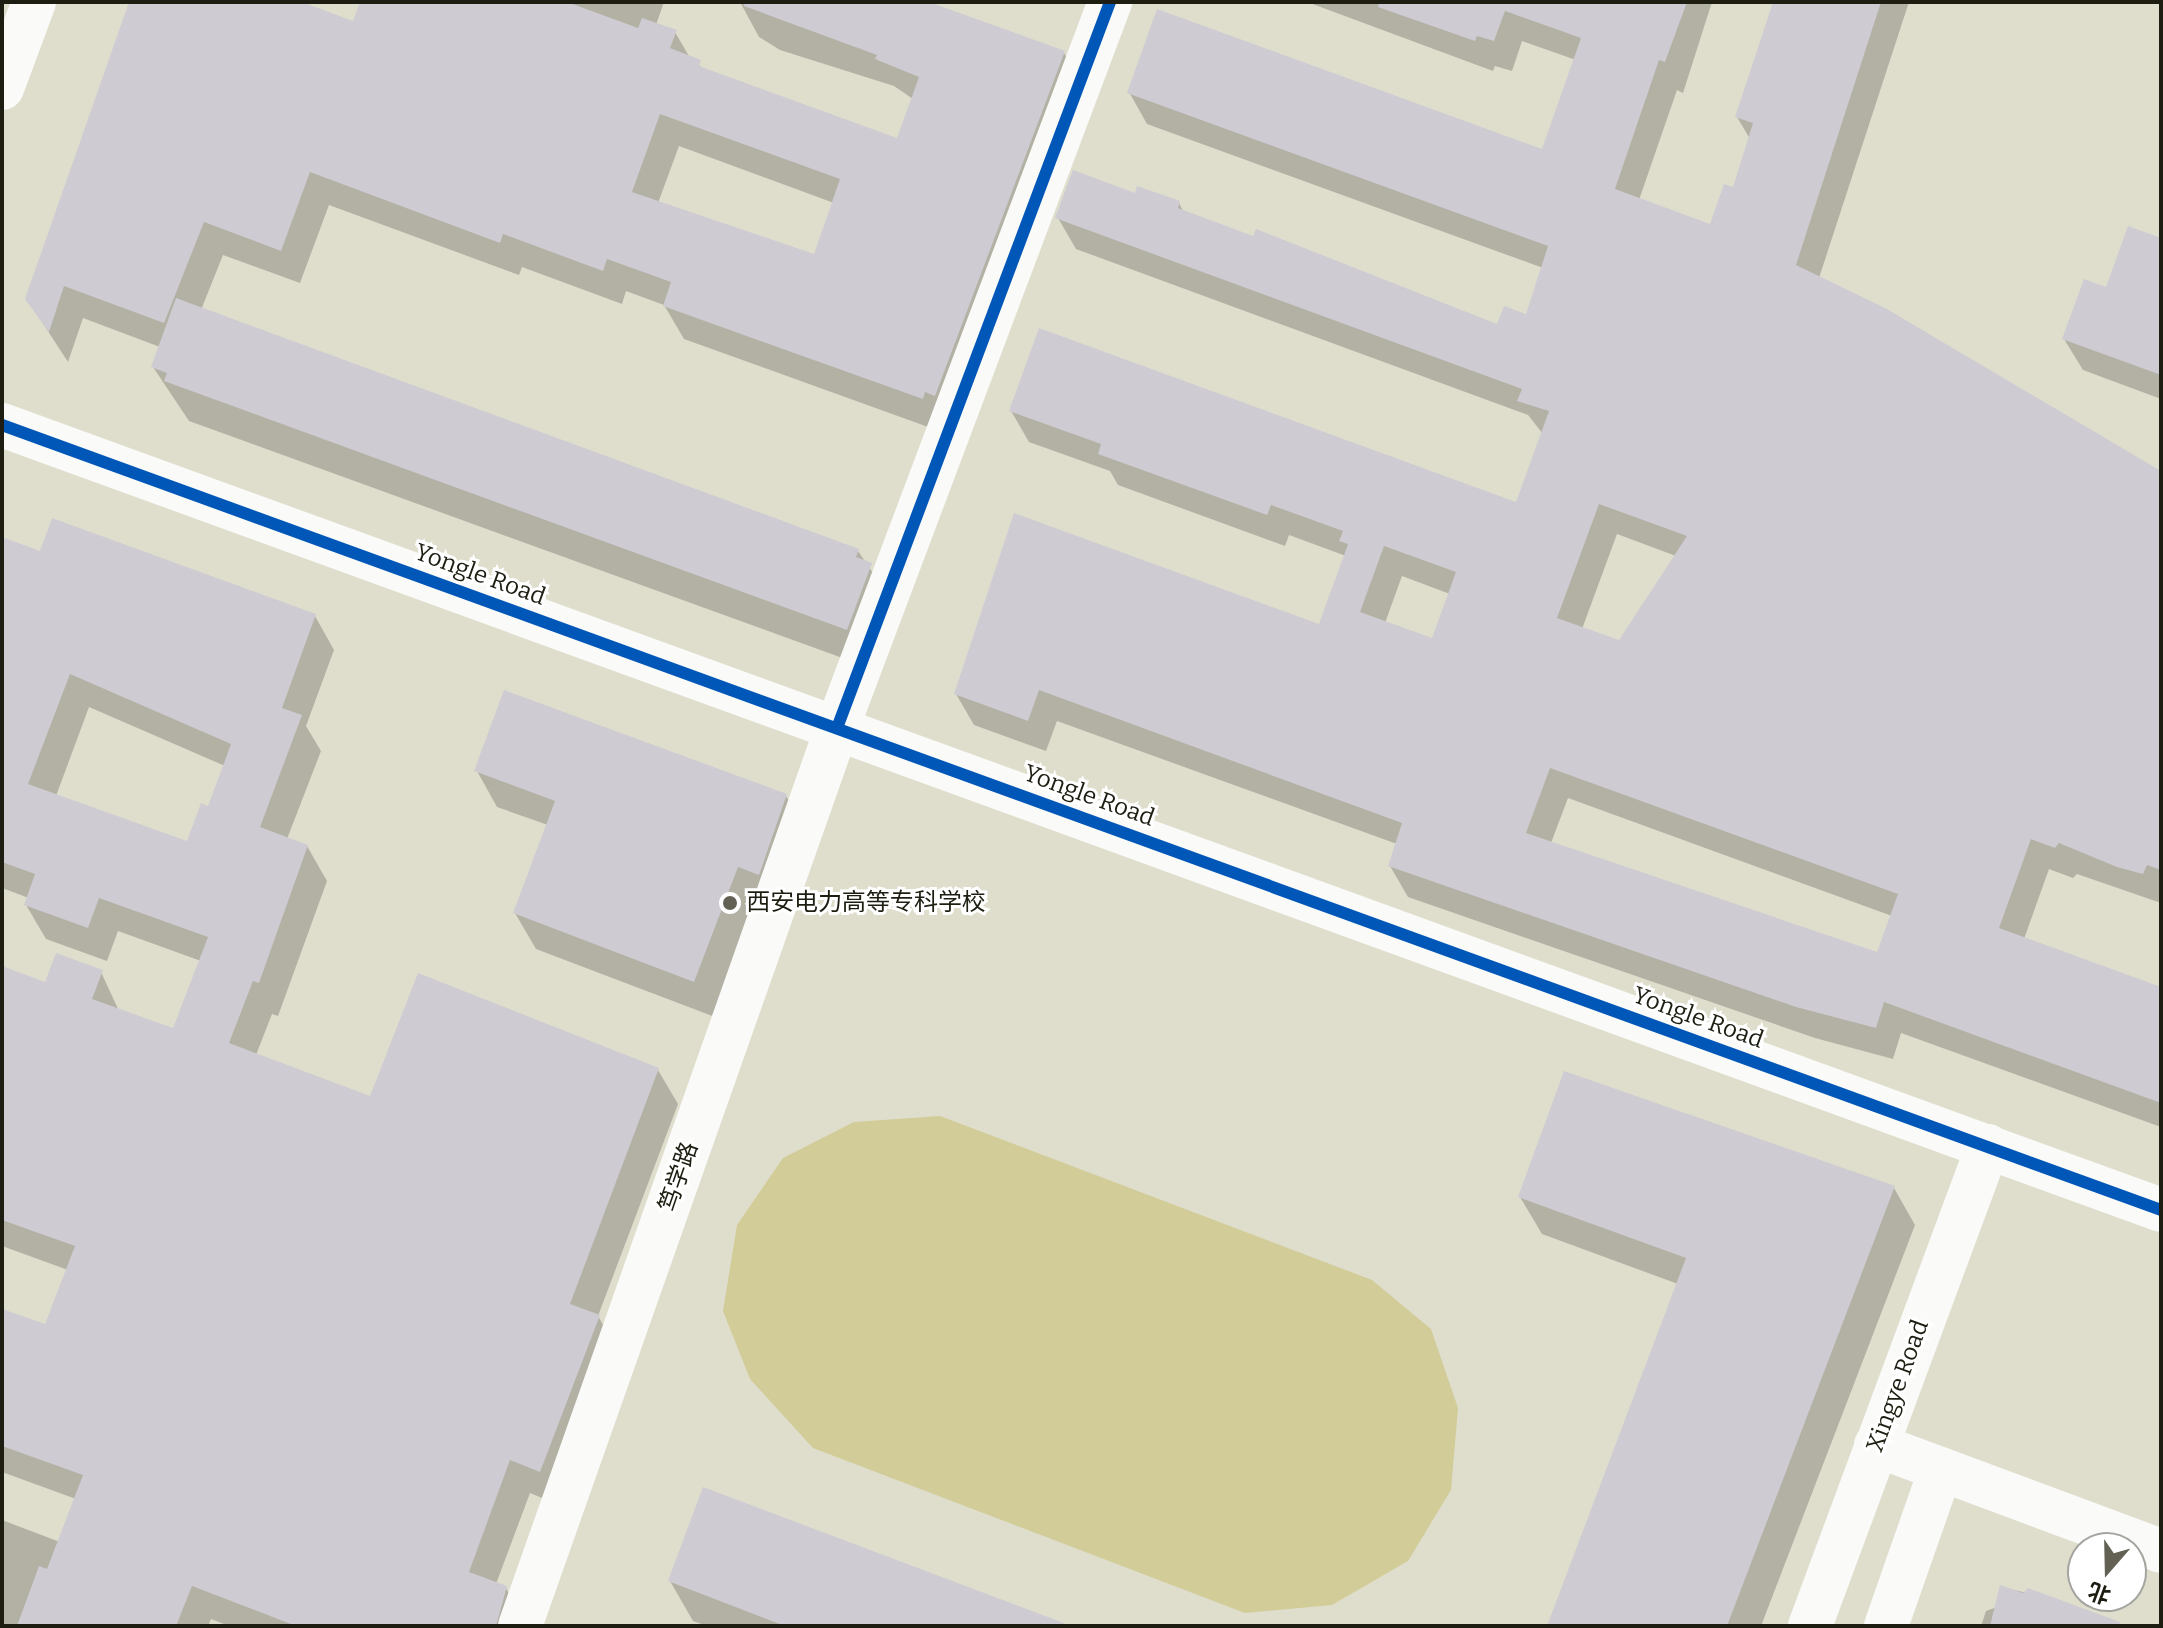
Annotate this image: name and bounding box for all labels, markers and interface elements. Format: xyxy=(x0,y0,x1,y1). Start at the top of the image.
street label: Yongle Road xyxy=(411,538,549,612)
street label: Yongle Road xyxy=(1020,759,1158,833)
place label: 西安电力高等专科学校 xyxy=(746,889,986,917)
marker: 西安电力高等专科学校 xyxy=(721,894,739,912)
street label: Yongle Road xyxy=(1629,981,1767,1055)
street label: 笃学路 xyxy=(654,1138,704,1216)
street label: Xingye Road xyxy=(1861,1316,1935,1456)
north arrow xyxy=(2067,1532,2147,1612)
text: 北 xyxy=(2084,1577,2114,1610)

